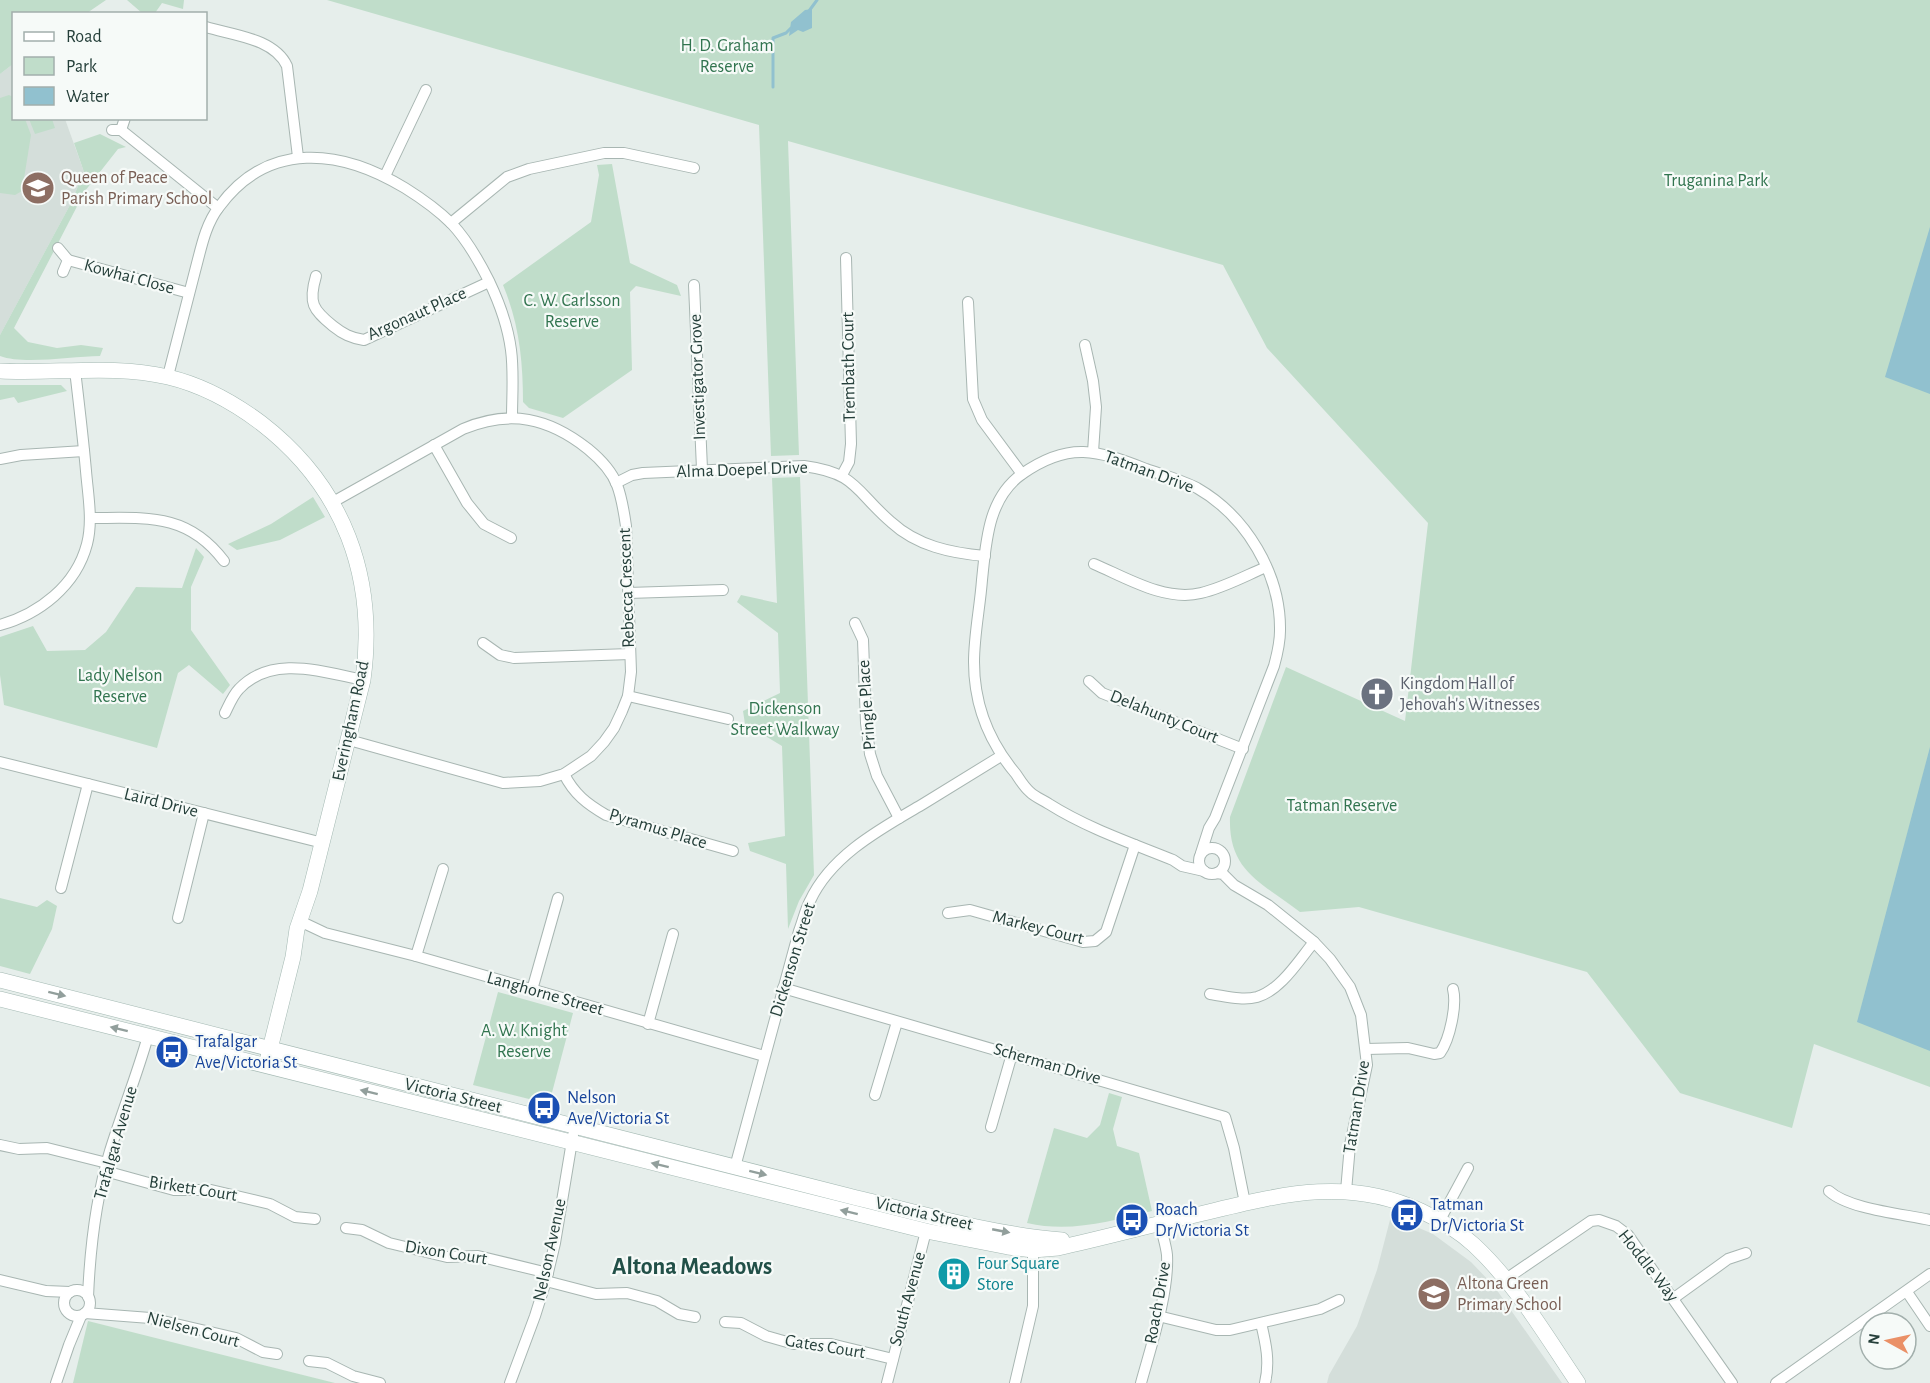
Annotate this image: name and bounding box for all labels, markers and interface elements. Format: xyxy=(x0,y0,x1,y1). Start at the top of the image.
legend xyxy=(12,12,207,120)
text: Road xyxy=(66,28,102,46)
park label: H. D. Graham Reserve xyxy=(680,37,774,76)
text: Park xyxy=(66,58,98,76)
text: Water xyxy=(66,88,109,106)
place label: Queen of Peace Parish Primary School xyxy=(61,169,212,208)
school or university icon: Queen of Peace Parish Primary School xyxy=(20,170,56,206)
park label: Truganina Park xyxy=(1664,172,1769,190)
street label: Kowhai Close xyxy=(82,256,176,298)
street label: Argonaut Place xyxy=(365,284,469,344)
park label: C. W. Carlsson Reserve xyxy=(523,292,621,331)
street label: Trembath Court xyxy=(839,311,859,422)
street label: Investigator Grove xyxy=(687,314,709,440)
street label: Tatman Drive xyxy=(1102,447,1196,497)
street label: Alma Doepel Drive xyxy=(676,459,808,481)
street label: Rebecca Crescent xyxy=(616,527,638,648)
street label: Everingham Road xyxy=(329,659,373,783)
street label: Pringle Place xyxy=(855,659,879,751)
park label: Lady Nelson Reserve xyxy=(77,667,163,706)
place label: Kingdom Hall of Jehovah's Witnesses xyxy=(1400,675,1540,714)
church icon: Kingdom Hall of Jehovah's Witnesses xyxy=(1359,676,1395,712)
street label: Delahunty Court xyxy=(1107,687,1221,747)
park label: Dickenson Street Walkway xyxy=(730,700,840,739)
street label: Laird Drive xyxy=(122,785,200,821)
park label: Tatman Reserve xyxy=(1287,797,1397,815)
street label: Pyramus Place xyxy=(607,806,709,852)
street label: Dickenson Street xyxy=(767,901,819,1019)
street label: Markey Court xyxy=(991,908,1086,948)
street label: Langhorne Street xyxy=(485,969,606,1019)
one-way arrow xyxy=(48,990,66,1000)
park label: A. W. Knight Reserve xyxy=(481,1022,567,1061)
one-way arrow xyxy=(109,1023,128,1033)
place label: Trafalgar Ave/Victoria St xyxy=(195,1033,297,1072)
bus stop icon: Trafalgar Ave/Victoria St xyxy=(154,1034,190,1070)
street label: Scherman Drive xyxy=(991,1040,1103,1088)
street label: Tatman Drive xyxy=(1341,1059,1373,1155)
street label: Victoria Street xyxy=(403,1075,504,1117)
street label: Trafalgar Avenue xyxy=(91,1084,141,1202)
one-way arrow xyxy=(360,1086,378,1096)
place label: Nelson Ave/Victoria St xyxy=(567,1089,669,1128)
bus stop icon: Nelson Ave/Victoria St xyxy=(526,1090,562,1126)
one-way arrow xyxy=(651,1159,669,1169)
one-way arrow xyxy=(750,1169,768,1178)
street label: Birkett Court xyxy=(148,1173,239,1205)
street label: Victoria Street xyxy=(874,1194,975,1234)
place label: Tatman Dr/Victoria St xyxy=(1430,1196,1524,1235)
street label: Nelson Avenue xyxy=(530,1197,570,1303)
bus stop icon: Tatman Dr/Victoria St xyxy=(1389,1197,1425,1233)
place label: Roach Dr/Victoria St xyxy=(1155,1201,1249,1240)
bus stop icon: Roach Dr/Victoria St xyxy=(1114,1202,1150,1238)
one-way arrow xyxy=(840,1206,858,1216)
one-way arrow xyxy=(992,1227,1011,1236)
street label: Hoddle Way xyxy=(1614,1227,1682,1306)
street label: Dixon Court xyxy=(404,1238,489,1268)
street label: South Avenue xyxy=(887,1250,929,1348)
district label: Altona Meadows xyxy=(612,1255,772,1279)
place label: Four Square Store xyxy=(977,1255,1060,1294)
building icon: Four Square Store xyxy=(936,1256,972,1292)
street label: Roach Drive xyxy=(1142,1260,1174,1346)
place label: Altona Green Primary School xyxy=(1457,1275,1562,1314)
school or university icon: Altona Green Primary School xyxy=(1416,1276,1452,1312)
street label: Nielsen Court xyxy=(145,1309,241,1351)
north arrow xyxy=(1858,1311,1918,1371)
street label: Gates Court xyxy=(784,1332,867,1362)
text: N xyxy=(1865,1332,1883,1346)

